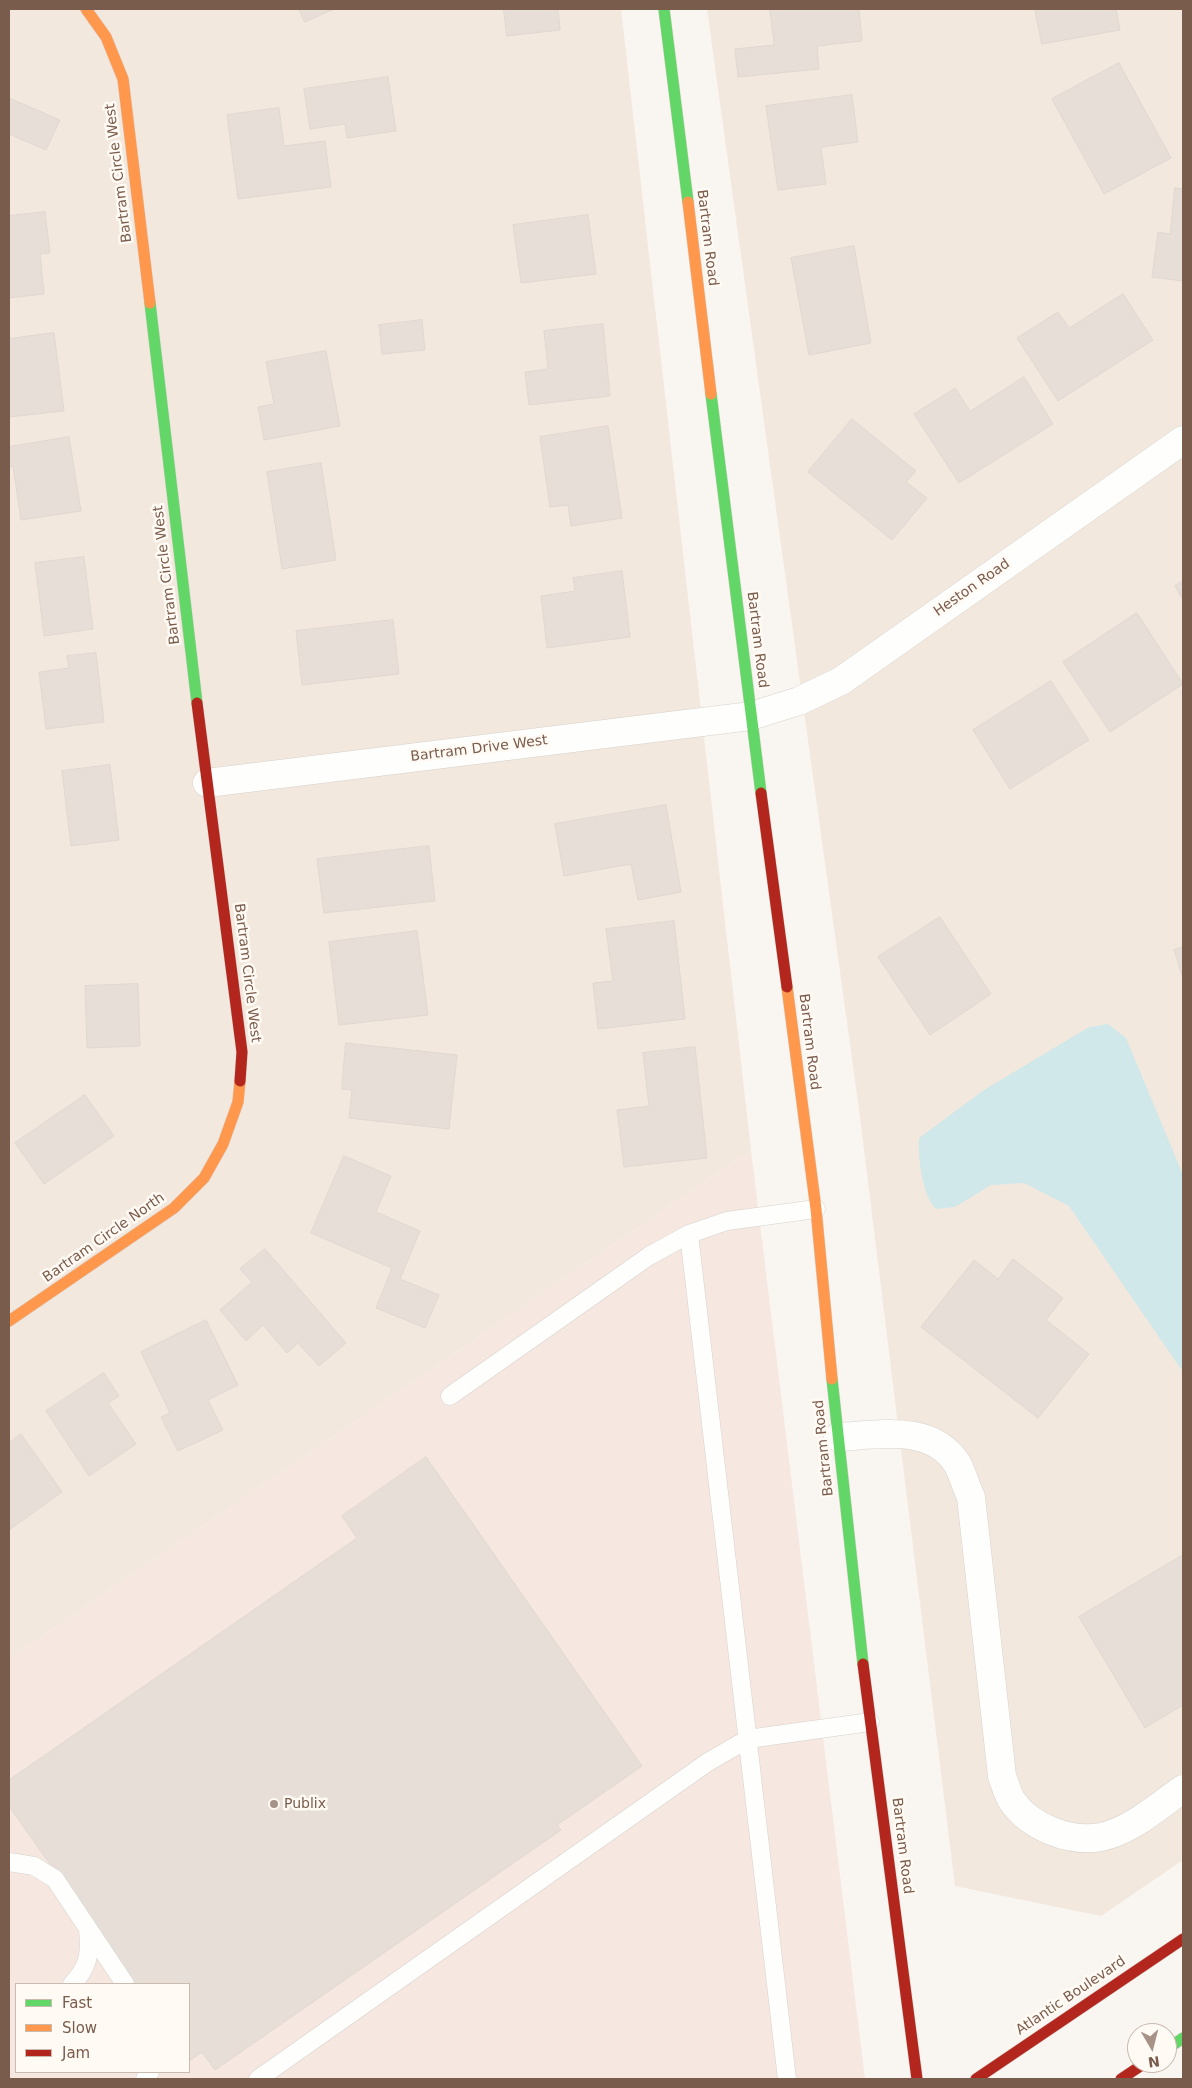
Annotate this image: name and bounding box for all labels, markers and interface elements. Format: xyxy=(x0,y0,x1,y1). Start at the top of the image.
street label: Bartram Circle West xyxy=(102,102,136,244)
street label: Bartram Road xyxy=(693,189,721,287)
street label: Bartram Circle West xyxy=(150,504,184,646)
street label: Heston Road xyxy=(931,556,1013,620)
street label: Bartram Road xyxy=(743,591,771,689)
street label: Bartram Drive West xyxy=(409,732,549,766)
street label: Bartram Circle West xyxy=(230,902,264,1044)
street label: Bartram Road xyxy=(795,993,823,1091)
street label: Bartram Circle North xyxy=(40,1190,168,1286)
street label: Bartram Road xyxy=(811,1399,837,1497)
place label: Publix xyxy=(284,1796,326,1812)
street label: Bartram Road xyxy=(888,1797,916,1895)
marker: Publix xyxy=(268,1798,280,1810)
street label: Atlantic Boulevard xyxy=(1013,1953,1129,2039)
legend xyxy=(15,1983,190,2073)
text: Fast xyxy=(62,1994,92,2012)
text: Slow xyxy=(62,2019,97,2037)
north arrow xyxy=(1127,2023,1177,2073)
text: Jam xyxy=(62,2044,90,2062)
text: N xyxy=(1147,2053,1161,2071)

